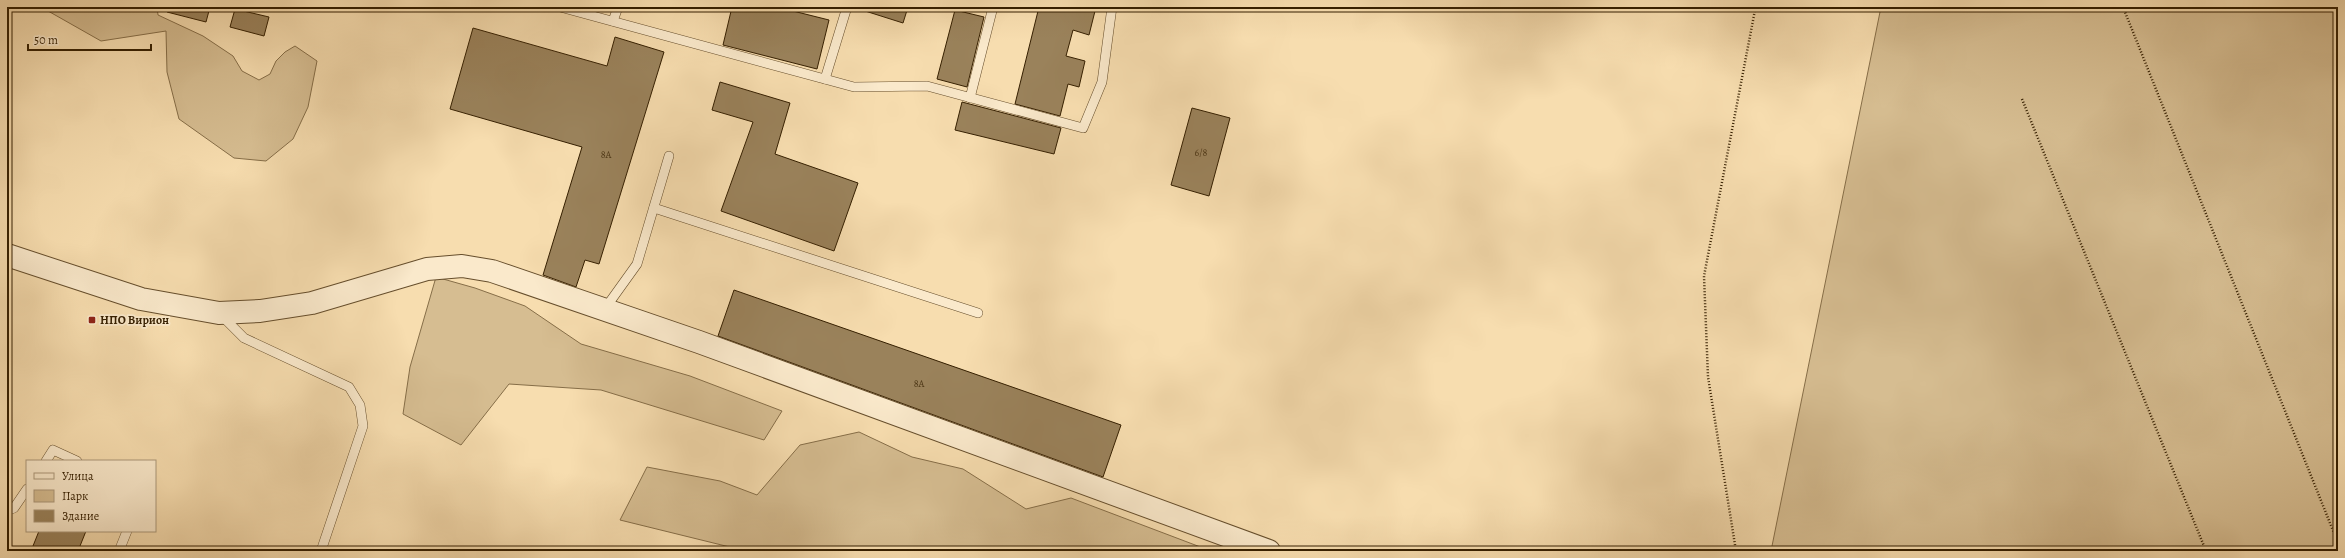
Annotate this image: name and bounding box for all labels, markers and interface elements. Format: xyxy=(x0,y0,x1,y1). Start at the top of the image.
scale bar xyxy=(28,26,151,52)
text: 50 m xyxy=(34,32,58,48)
house number: 6/8 xyxy=(1195,146,1208,159)
house number: 8А xyxy=(601,148,611,161)
place label: НПО Вирион xyxy=(100,312,169,328)
marker: НПО Вирион xyxy=(87,315,97,325)
house number: 8А xyxy=(914,377,924,390)
legend xyxy=(26,460,156,532)
text: Улица xyxy=(62,468,94,484)
text: Парк xyxy=(62,488,88,504)
text: Здание xyxy=(62,508,99,524)

